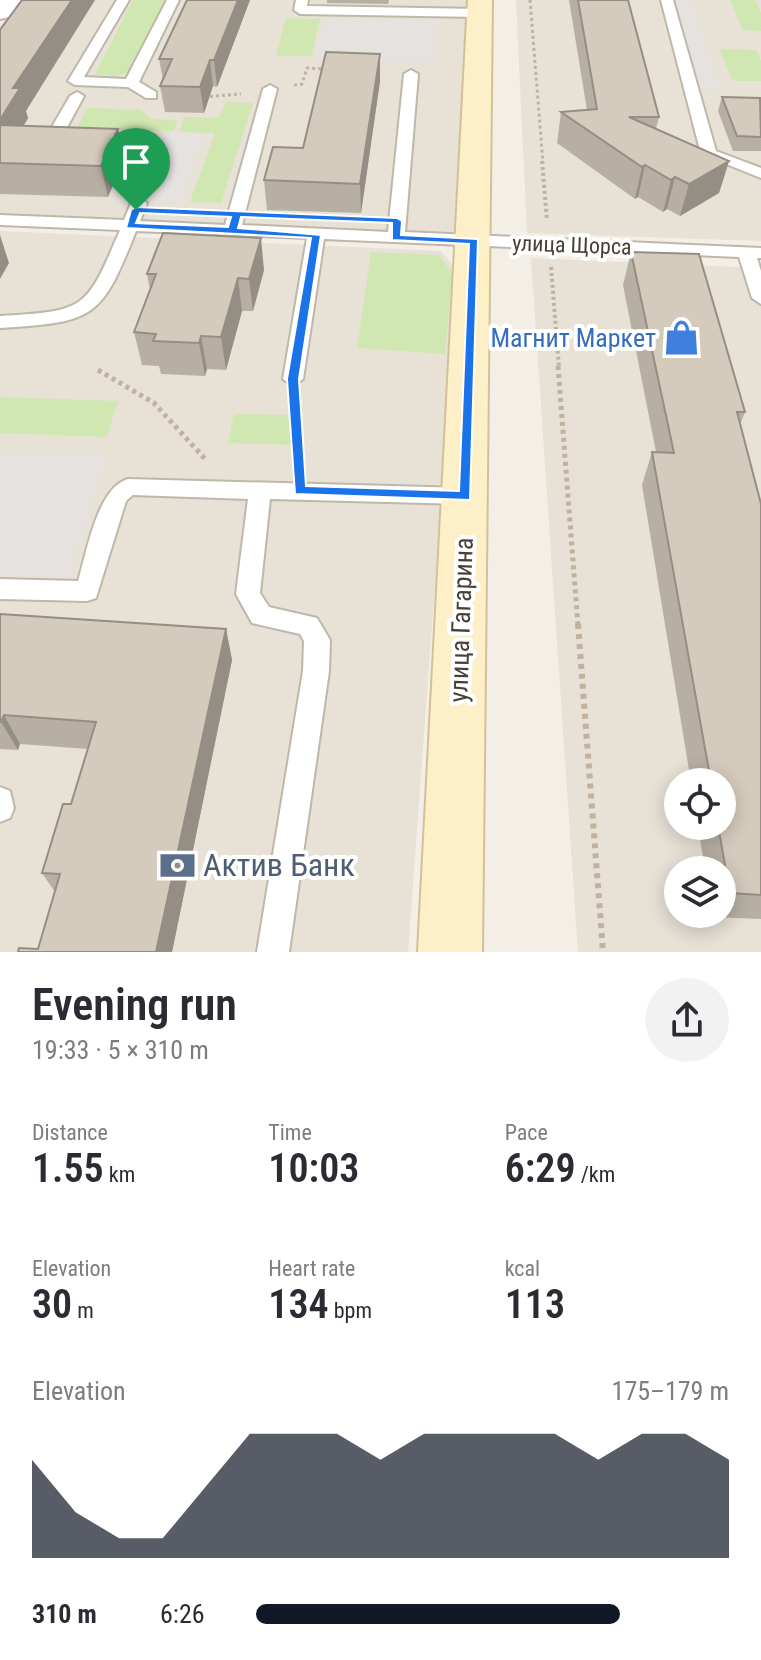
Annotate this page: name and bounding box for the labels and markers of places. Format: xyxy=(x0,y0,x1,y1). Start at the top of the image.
pin xyxy=(102,128,170,210)
shop icon: Магнит Маркет xyxy=(663,319,701,357)
place label: Магнит Маркет xyxy=(490,323,656,353)
bank icon: Актив Банк xyxy=(158,846,196,884)
place label: Актив Банк xyxy=(203,846,355,884)

